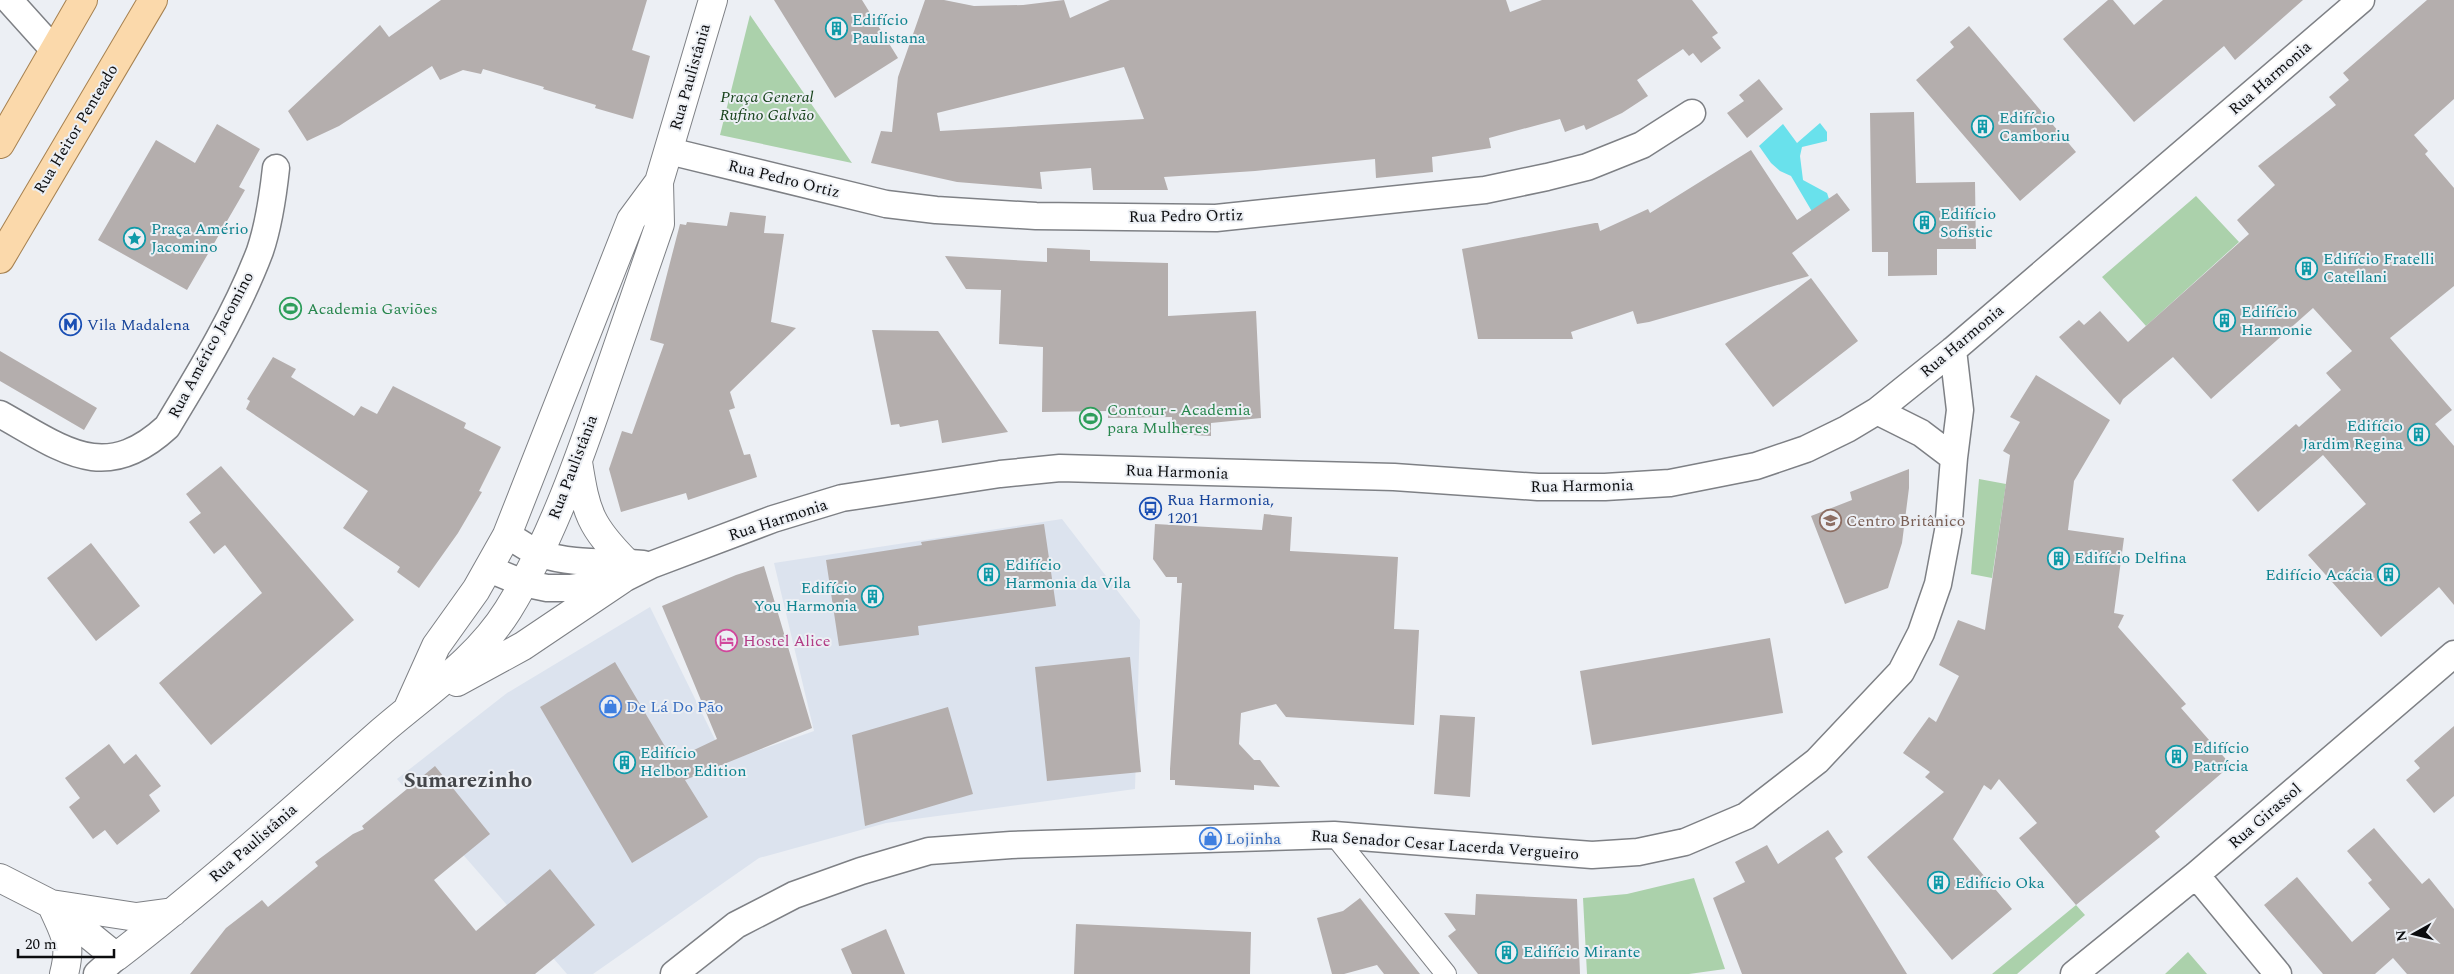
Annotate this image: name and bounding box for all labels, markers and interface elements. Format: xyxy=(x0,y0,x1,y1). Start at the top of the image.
place label: Edifício Paulistana xyxy=(852,8,926,50)
building icon: Edifício Paulistana xyxy=(824,17,848,41)
street label: Rua Paulistânia xyxy=(663,21,717,133)
street label: Rua Harmonia xyxy=(2223,35,2317,121)
street label: Rua Heitor Penteado xyxy=(28,60,124,198)
park label: Praça General Rufino Galvão xyxy=(720,85,814,127)
place label: Edifício Camboriu xyxy=(1999,106,2070,148)
building icon: Edifício Camboriu xyxy=(1971,115,1995,139)
street label: Rua Pedro Ortiz xyxy=(726,153,842,205)
place label: Edifício Sofistic xyxy=(1940,202,1996,244)
street label: Rua Pedro Ortiz xyxy=(1129,203,1243,229)
building icon: Edifício Sofistic xyxy=(1912,211,1936,235)
place label: Praça Amério Jacomino xyxy=(151,217,248,259)
place icon: Praça Amério Jacomino xyxy=(123,226,147,250)
place label: Edifício Fratelli Catellani xyxy=(2323,247,2435,289)
building icon: Edifício Fratelli Catellani xyxy=(2295,256,2319,280)
street label: Rua Américo Jacomino xyxy=(162,267,260,423)
sports icon: Academia Gaviões xyxy=(279,297,303,321)
place label: Academia Gaviões xyxy=(307,297,438,321)
street label: Rua Harmonia xyxy=(1915,299,2009,383)
place label: Edifício Harmonie xyxy=(2241,300,2313,342)
building icon: Edifício Harmonie xyxy=(2213,309,2237,333)
metro station icon: Vila Madalena xyxy=(59,313,83,337)
place label: Vila Madalena xyxy=(87,313,190,337)
place label: Contour - Academia para Mulheres xyxy=(1107,398,1251,440)
sports icon: Contour - Academia para Mulheres xyxy=(1079,407,1103,431)
street label: Rua Paulistânia xyxy=(542,411,604,523)
place label: Edifício Jardim Regina xyxy=(2302,414,2403,456)
building icon: Edifício Jardim Regina xyxy=(2407,423,2431,447)
street label: Rua Harmonia xyxy=(1125,458,1229,486)
street label: Rua Harmonia xyxy=(1530,473,1634,499)
place label: Rua Harmonia, 1201 xyxy=(1167,488,1274,530)
street label: Rua Harmonia xyxy=(725,493,831,547)
bus stop icon: Rua Harmonia, 1201 xyxy=(1139,497,1163,521)
school or university icon: Centro Britânico xyxy=(1818,509,1842,533)
place label: Centro Britânico xyxy=(1846,509,1965,533)
building icon: Edifício Delfina xyxy=(2046,546,2070,570)
place label: Edifício Delfina xyxy=(2074,546,2187,570)
place label: Edifício Harmonia da Vila xyxy=(1005,553,1131,595)
building icon: Edifício Harmonia da Vila xyxy=(977,562,1001,586)
place label: Edifício Acácia xyxy=(2265,563,2373,587)
building icon: Edifício Acácia xyxy=(2377,563,2401,587)
place label: Edifício You Harmonia xyxy=(753,576,857,618)
building icon: Edifício You Harmonia xyxy=(861,585,885,609)
hotel icon: Hostel Alice xyxy=(715,629,739,653)
place label: Hostel Alice xyxy=(743,629,830,653)
shop icon: De Lá Do Pão xyxy=(598,695,622,719)
place label: De Lá Do Pão xyxy=(626,695,723,719)
place label: Edifício Patrícia xyxy=(2193,736,2249,778)
place label: Edifício Helbor Edition xyxy=(640,741,746,783)
building icon: Edifício Patrícia xyxy=(2165,745,2189,769)
building icon: Edifício Helbor Edition xyxy=(612,750,636,774)
district label: Sumarezinho xyxy=(404,765,532,797)
street label: Rua Girassol xyxy=(2223,777,2307,855)
street label: Rua Paulistânia xyxy=(204,798,303,888)
street label: Rua Senador Cesar Lacerda Vergueiro xyxy=(1310,824,1580,866)
shop icon: Lojinha xyxy=(1198,827,1222,851)
place label: Lojinha xyxy=(1226,827,1281,851)
building icon: Edifício Oka xyxy=(1927,871,1951,895)
place label: Edifício Oka xyxy=(1955,871,2045,895)
north arrow xyxy=(2389,909,2439,959)
scale bar xyxy=(18,926,114,958)
text: N xyxy=(2390,929,2413,943)
text: 20 m xyxy=(25,933,57,956)
building icon: Edifício Mirante xyxy=(1495,940,1519,964)
place label: Edifício Mirante xyxy=(1523,940,1641,964)

